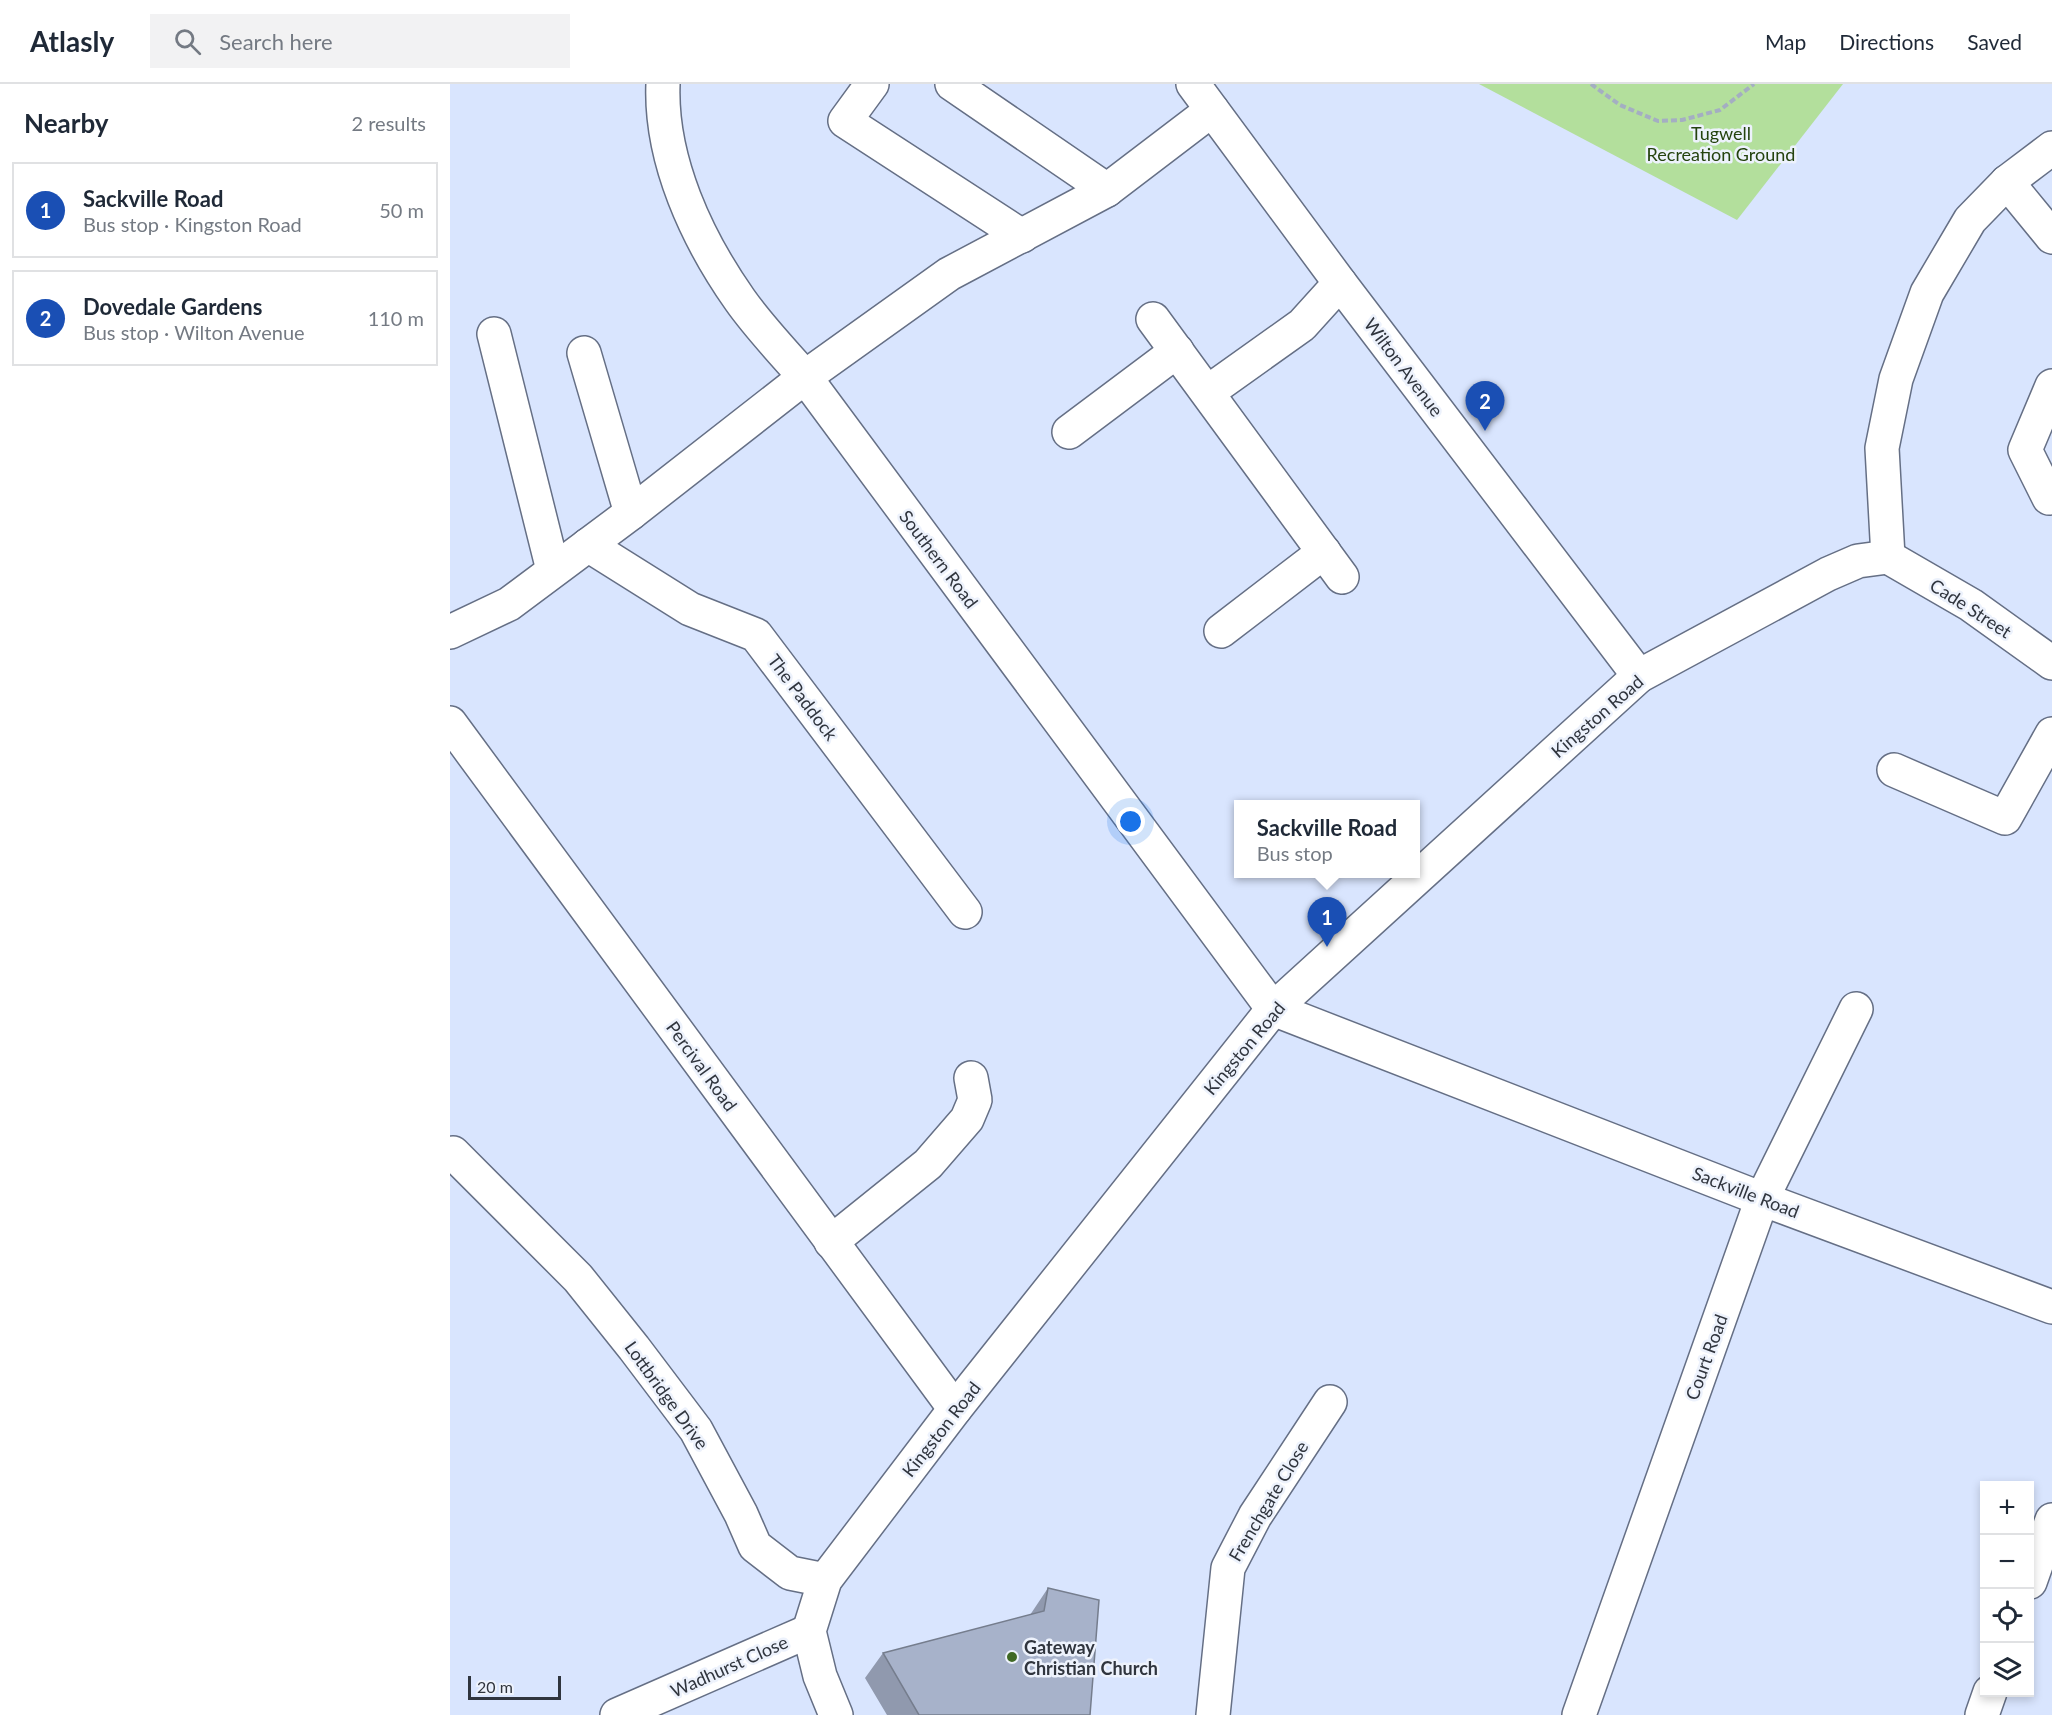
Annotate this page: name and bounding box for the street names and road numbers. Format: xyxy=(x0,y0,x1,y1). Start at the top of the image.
street label: Wilton Avenue xyxy=(1360,313,1448,421)
street label: Southern Road xyxy=(895,506,983,612)
street label: Cade Street xyxy=(1926,574,2016,643)
street label: The Paddock xyxy=(763,650,843,745)
street label: Kingston Road xyxy=(1547,670,1647,762)
street label: Kingston Road xyxy=(1199,997,1289,1099)
street label: Percival Road xyxy=(662,1017,742,1115)
street label: Sackville Road xyxy=(1690,1162,1802,1222)
street label: Court Road xyxy=(1680,1311,1732,1403)
street label: Lottbridge Drive xyxy=(620,1337,714,1453)
street label: Kingston Road xyxy=(897,1377,985,1481)
street label: Frenchgate Close xyxy=(1223,1437,1313,1565)
street label: Wadhurst Close xyxy=(667,1630,791,1702)

